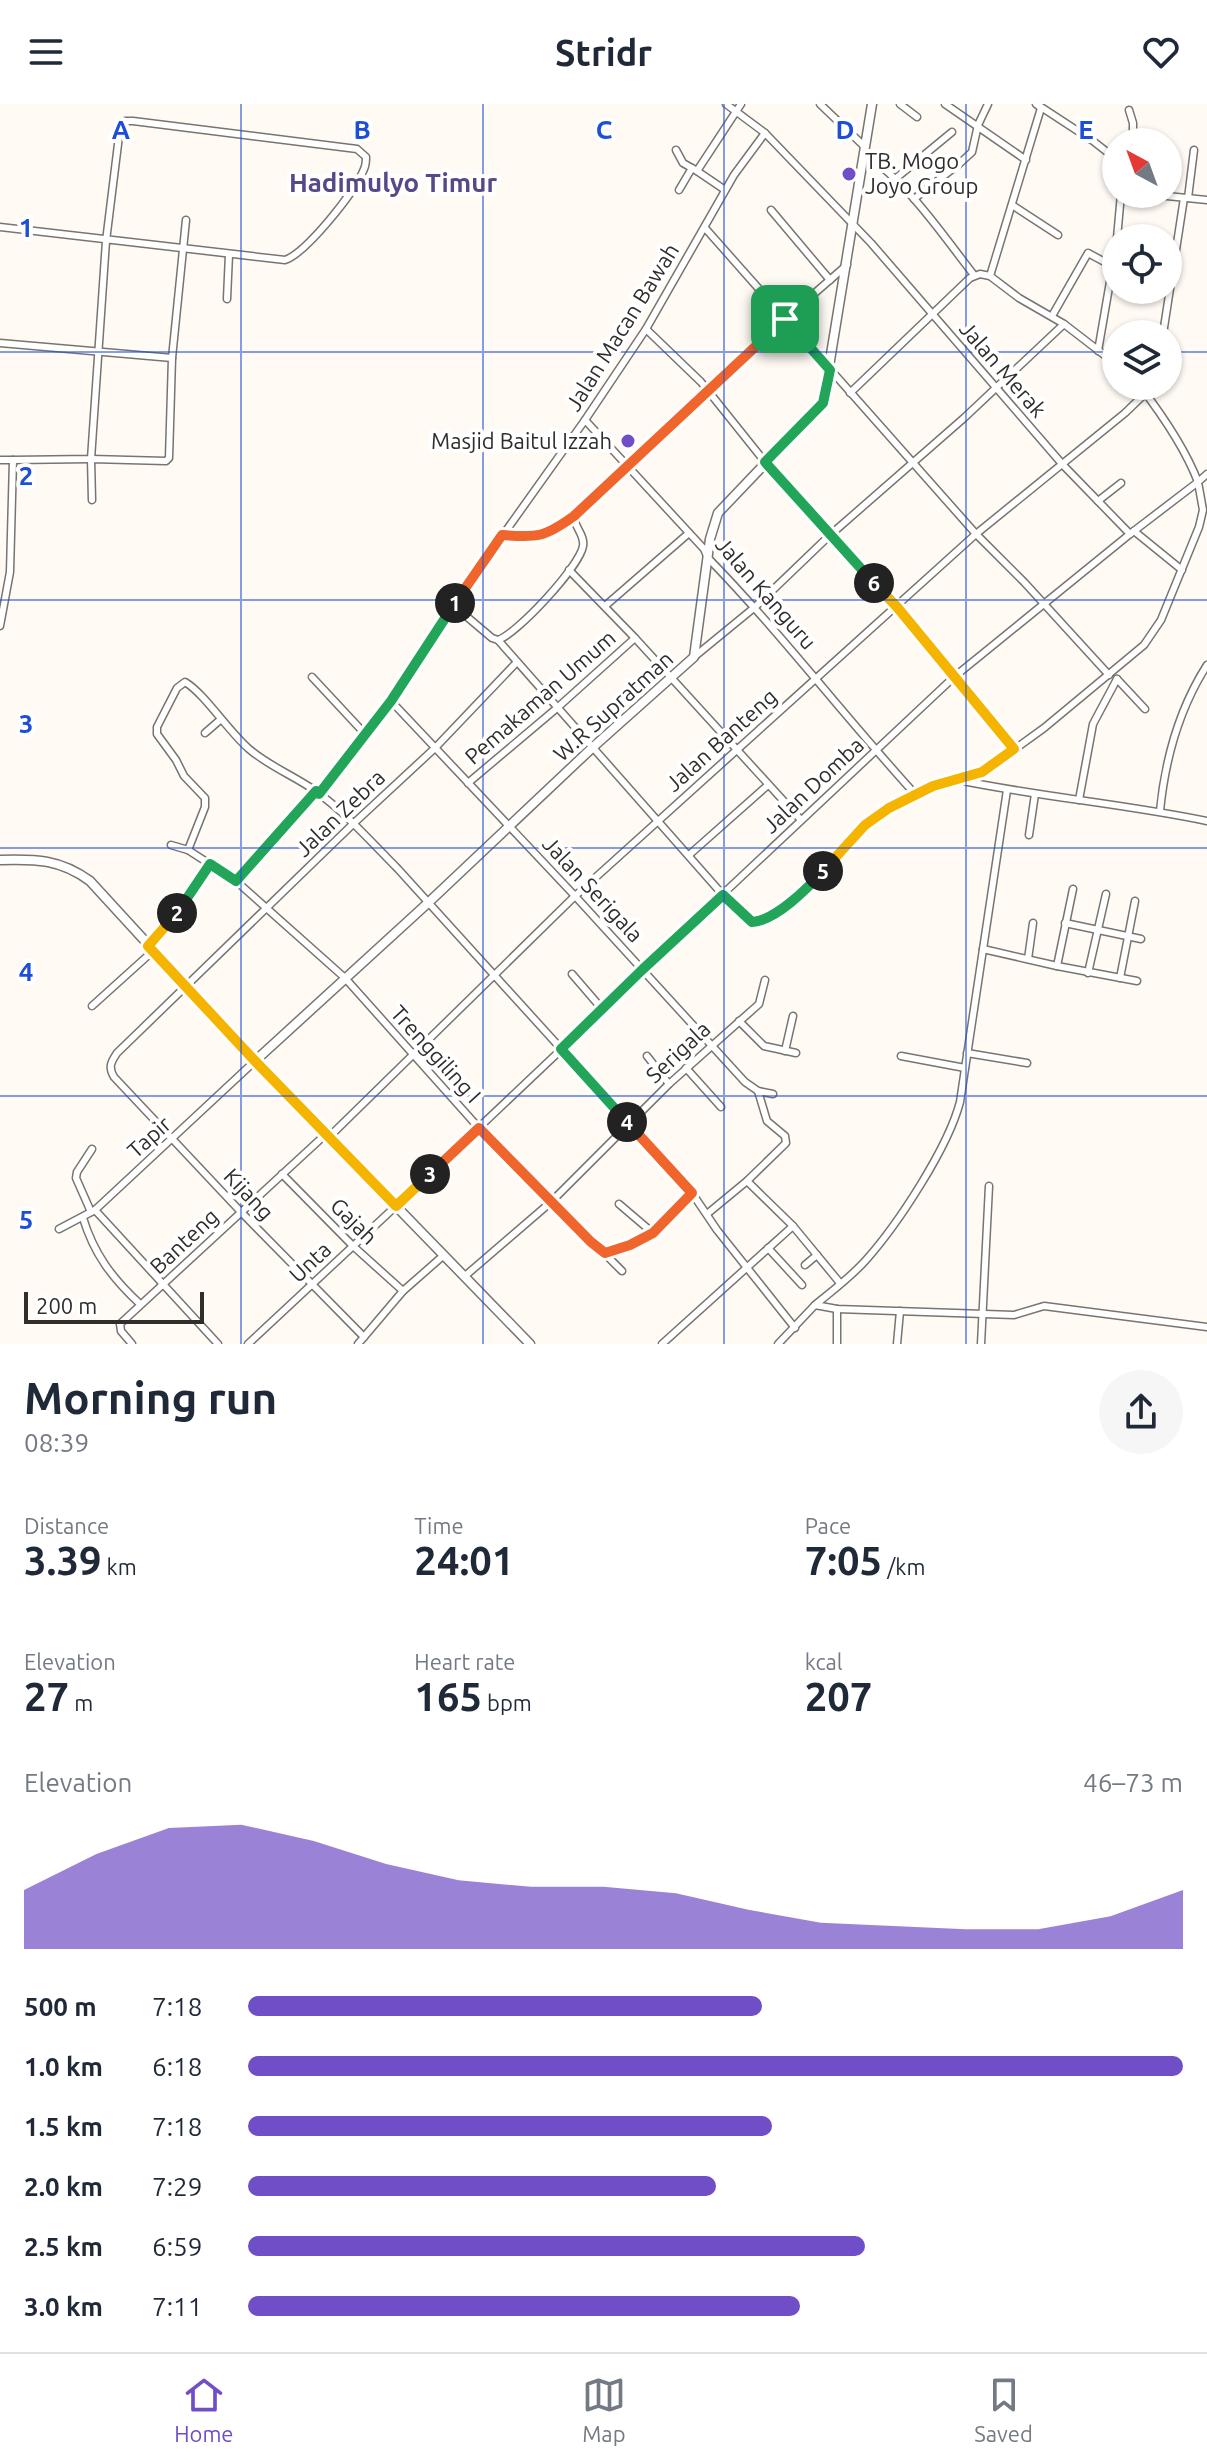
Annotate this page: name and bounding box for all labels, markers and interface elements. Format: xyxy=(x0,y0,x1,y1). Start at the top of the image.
icon: menu xyxy=(24,30,68,74)
icon: heart xyxy=(1139,30,1183,74)
text: Stridr xyxy=(555,32,652,73)
text: A xyxy=(112,115,131,144)
text: B xyxy=(353,115,371,144)
text: C xyxy=(596,115,613,144)
text: D xyxy=(836,115,854,144)
text: E xyxy=(1078,115,1094,144)
north arrow xyxy=(1102,128,1182,208)
map controls xyxy=(1102,128,1182,400)
place label: TB. Mogo Joyo Group xyxy=(865,148,978,198)
marker: TB. Mogo Joyo Group xyxy=(840,165,858,183)
district label: Hadimulyo Timur xyxy=(289,168,497,197)
text: 1 xyxy=(19,213,33,242)
button: locate xyxy=(1102,224,1182,304)
street label: Jalan Macan Bawah xyxy=(560,238,683,415)
pin xyxy=(751,285,819,353)
icon: arrive xyxy=(763,297,807,341)
street label: Jalan Merak xyxy=(955,316,1052,422)
button: layers xyxy=(1102,320,1182,400)
place label: Masjid Baitul Izzah xyxy=(431,428,612,453)
marker: Masjid Baitul Izzah xyxy=(619,432,637,450)
text: 2 xyxy=(19,461,33,490)
street label: Jalan Kanguru xyxy=(711,532,822,654)
pin: 6 xyxy=(854,563,894,603)
text: 6 xyxy=(868,570,880,595)
pin: 1 xyxy=(435,583,475,623)
text: 1 xyxy=(449,590,461,615)
street label: Pemakaman Umum xyxy=(459,625,620,769)
street label: W.R Supratman xyxy=(548,645,678,766)
street label: Jalan Banteng xyxy=(660,683,781,796)
text: 3 xyxy=(19,709,33,738)
street label: Jalan Domba xyxy=(757,732,868,838)
street label: Jalan Zebra xyxy=(290,764,389,861)
street label: Jalan Serigala xyxy=(538,831,649,947)
pin: 5 xyxy=(803,851,843,891)
text: 5 xyxy=(817,858,829,883)
pin: 2 xyxy=(157,893,197,933)
text: 2 xyxy=(171,900,183,925)
text: 4 xyxy=(19,957,33,986)
street label: Trenggiling I xyxy=(386,1000,487,1107)
street label: Serigala xyxy=(640,1016,715,1088)
pin: 4 xyxy=(607,1102,647,1142)
text: 4 xyxy=(621,1109,633,1134)
street label: Tapir xyxy=(122,1110,176,1162)
pin: 3 xyxy=(410,1154,450,1194)
text: 3 xyxy=(424,1161,436,1186)
street label: Kijang xyxy=(219,1163,279,1225)
street label: Gajah xyxy=(326,1192,383,1249)
street label: Banteng xyxy=(144,1203,223,1278)
text: 5 xyxy=(19,1205,33,1234)
street label: Unta xyxy=(284,1236,336,1287)
scale bar xyxy=(24,1288,204,1324)
text: 200 m xyxy=(36,1293,97,1318)
button: share xyxy=(1099,1370,1183,1454)
text: Morning run xyxy=(24,1373,277,1422)
text: 08:39 xyxy=(24,1428,89,1457)
text: Distance xyxy=(24,1513,109,1538)
text: Time xyxy=(414,1513,464,1538)
text: Pace xyxy=(805,1513,851,1538)
text: 3.39 xyxy=(24,1538,102,1583)
text: 24:01 xyxy=(414,1538,514,1583)
text: 7:05 xyxy=(805,1538,882,1583)
text: km xyxy=(102,1554,137,1579)
text: /km xyxy=(882,1554,925,1579)
text: Elevation xyxy=(24,1649,116,1674)
text: Heart rate xyxy=(414,1649,516,1674)
text: kcal xyxy=(805,1649,843,1674)
text: 27 xyxy=(24,1674,69,1719)
text: 165 xyxy=(414,1674,482,1719)
text: 207 xyxy=(805,1674,872,1719)
text: m xyxy=(69,1690,93,1715)
text: bpm xyxy=(482,1690,532,1715)
text: Elevation xyxy=(24,1768,132,1797)
text: 46–73 m xyxy=(1083,1768,1183,1797)
text: 500 m xyxy=(24,1992,97,2021)
text: 7:18 xyxy=(152,1992,202,2021)
text: 1.0 km xyxy=(24,2052,103,2081)
text: 6:18 xyxy=(152,2052,202,2081)
text: 1.5 km xyxy=(24,2112,103,2141)
text: 7:18 xyxy=(152,2112,202,2141)
text: 2.0 km xyxy=(24,2172,103,2201)
text: 7:29 xyxy=(152,2172,202,2201)
text: 2.5 km xyxy=(24,2232,103,2261)
text: 6:59 xyxy=(152,2232,202,2261)
text: 3.0 km xyxy=(24,2292,103,2321)
text: 7:11 xyxy=(152,2292,202,2321)
tab: Home xyxy=(174,2373,234,2446)
tab: Map xyxy=(582,2373,626,2446)
tab: Saved xyxy=(974,2373,1033,2446)

